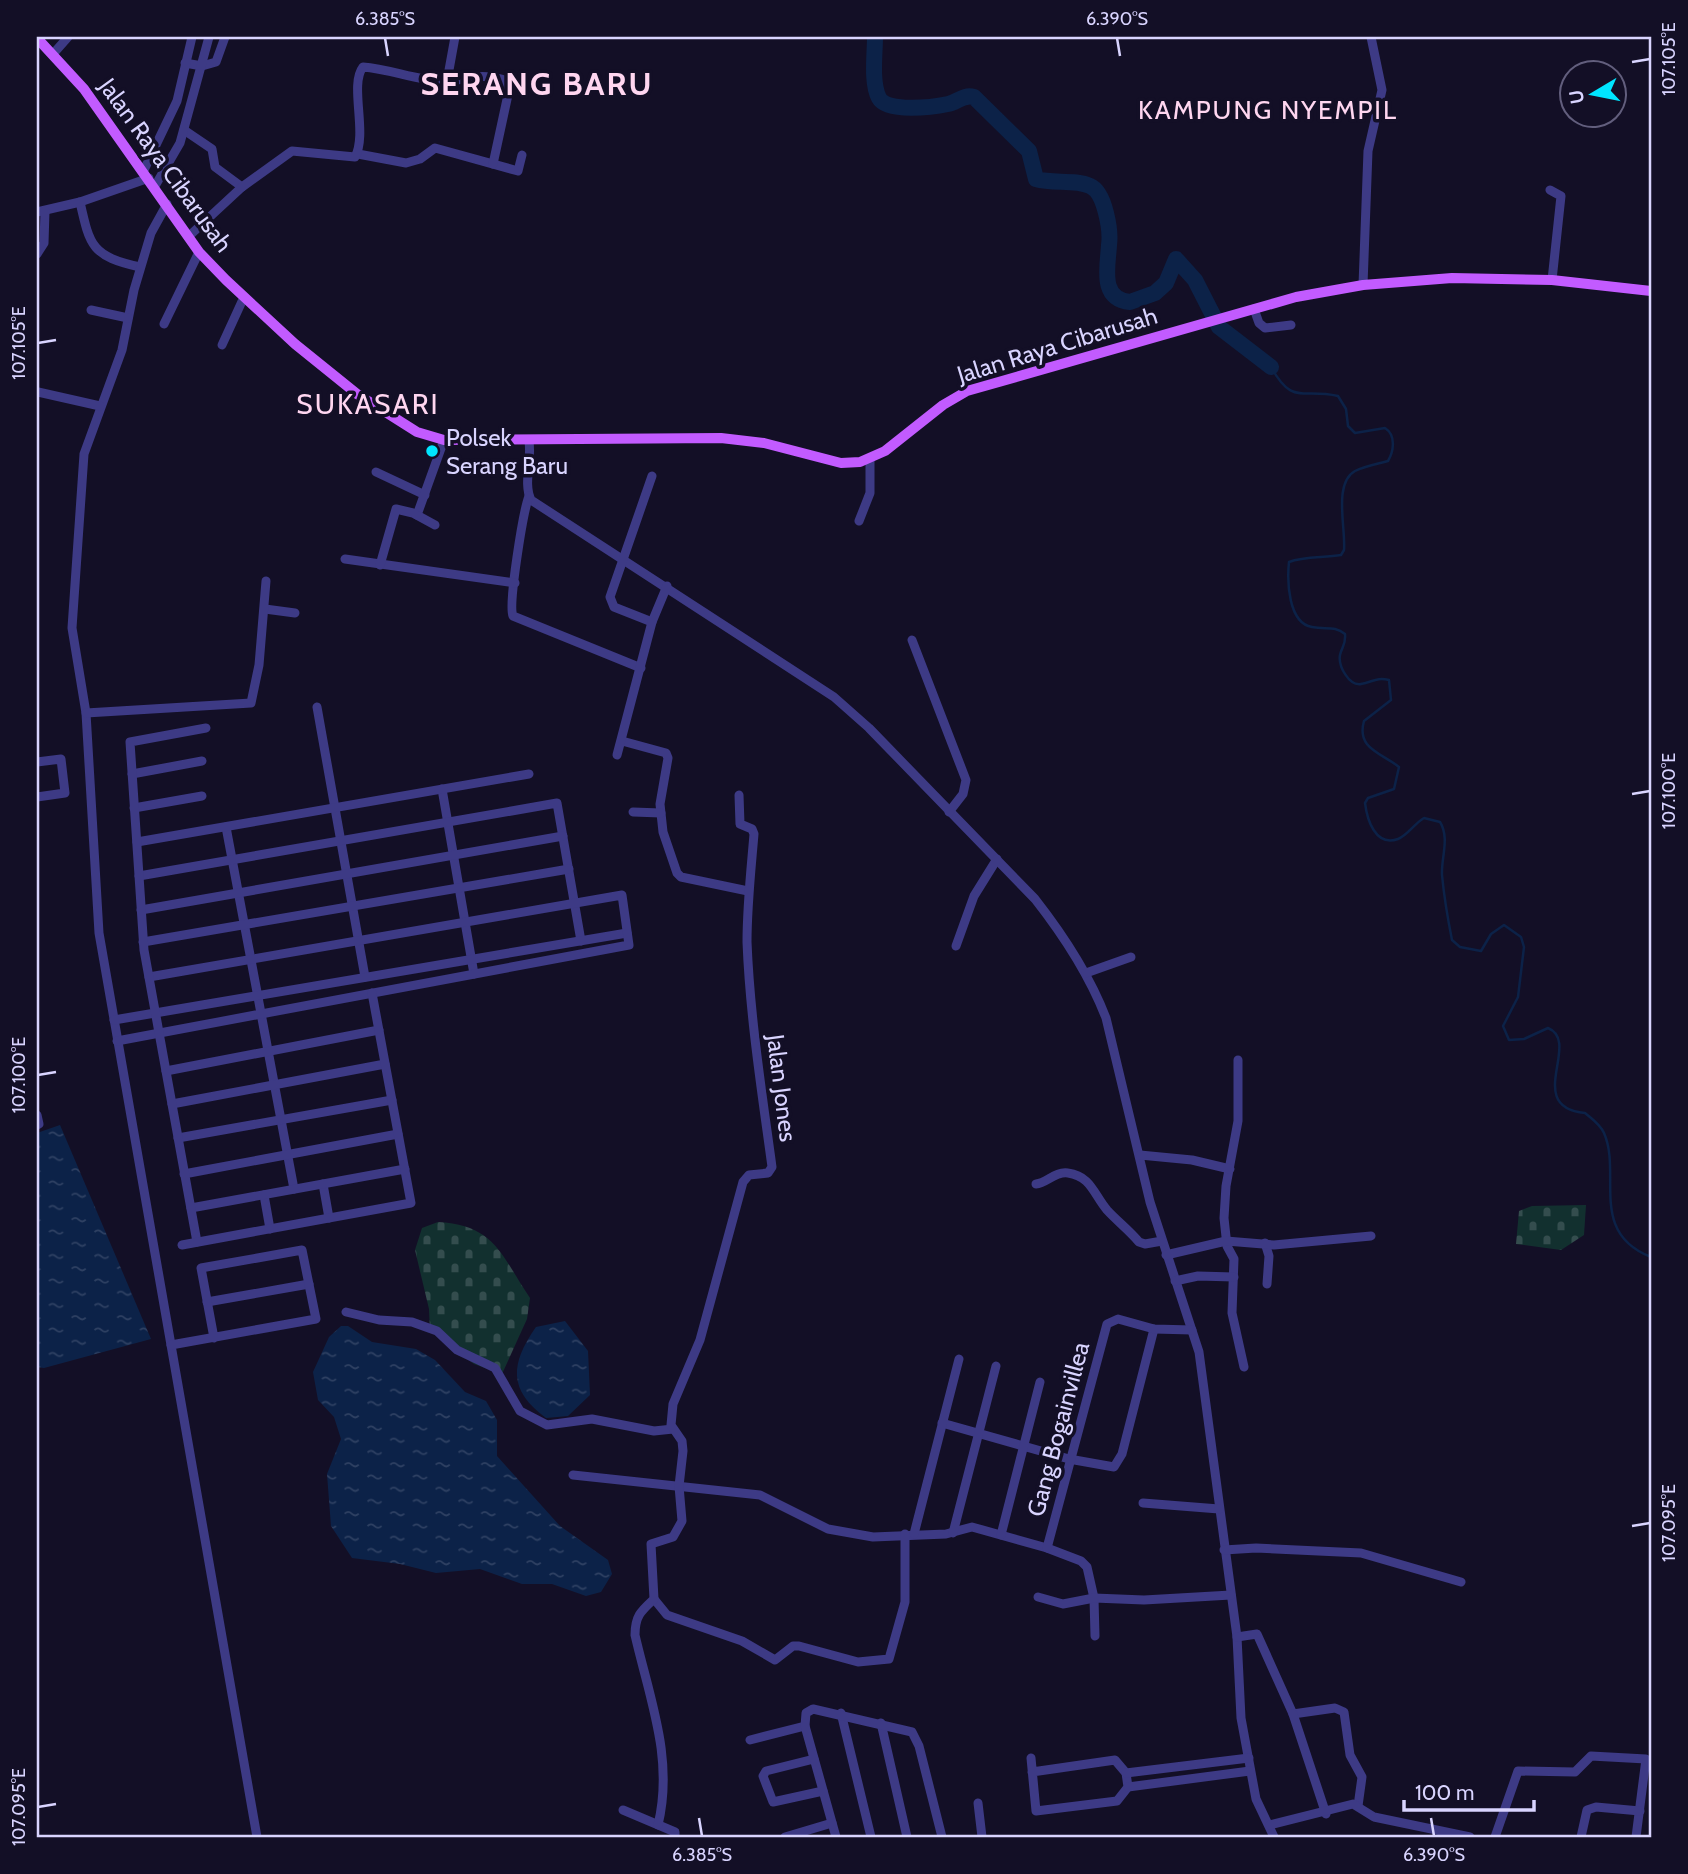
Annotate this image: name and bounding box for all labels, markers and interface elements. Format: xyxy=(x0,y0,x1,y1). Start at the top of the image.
text: 6.385°S xyxy=(355,8,415,30)
text: 6.390°S xyxy=(1086,8,1148,30)
text: 107.105°E xyxy=(1658,22,1680,96)
north arrow xyxy=(1558,60,1628,130)
district label: SERANG BARU xyxy=(421,64,653,103)
street label: Jalan Raya Cibarusah xyxy=(93,72,239,258)
text: U xyxy=(1564,88,1589,106)
district label: KAMPUNG NYEMPIL xyxy=(1138,94,1398,126)
street label: Jalan Raya Cibarusah xyxy=(952,301,1161,390)
text: 107.105°E xyxy=(8,306,30,380)
district label: SUKASARI xyxy=(296,387,440,421)
place label: Polsek Serang Baru xyxy=(446,423,568,480)
marker: Polsek Serang Baru xyxy=(424,443,440,459)
text: 107.100°E xyxy=(1658,753,1680,829)
street label: Jalan Jones xyxy=(761,1032,803,1143)
text: 107.100°E xyxy=(8,1037,30,1113)
street label: Gang Bogainvillea xyxy=(1021,1338,1095,1519)
text: 107.095°E xyxy=(1658,1484,1680,1562)
text: 107.095°E xyxy=(8,1768,30,1846)
scale bar xyxy=(1404,1769,1534,1813)
text: 100 m xyxy=(1415,1780,1474,1805)
text: 6.385°S xyxy=(672,1844,732,1866)
text: 6.390°S xyxy=(1403,1844,1465,1866)

